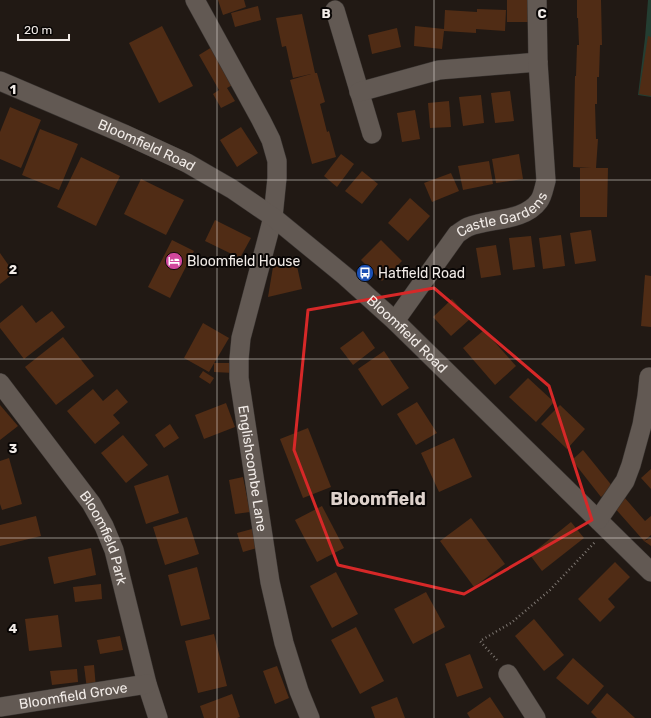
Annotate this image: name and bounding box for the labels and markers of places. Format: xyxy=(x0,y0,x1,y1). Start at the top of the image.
hotel icon: Bloomfield House xyxy=(164,251,184,271)
place label: Bloomfield House xyxy=(187,253,300,270)
bus stop icon: Hatfield Road xyxy=(355,263,375,283)
place label: Hatfield Road xyxy=(378,265,465,282)

